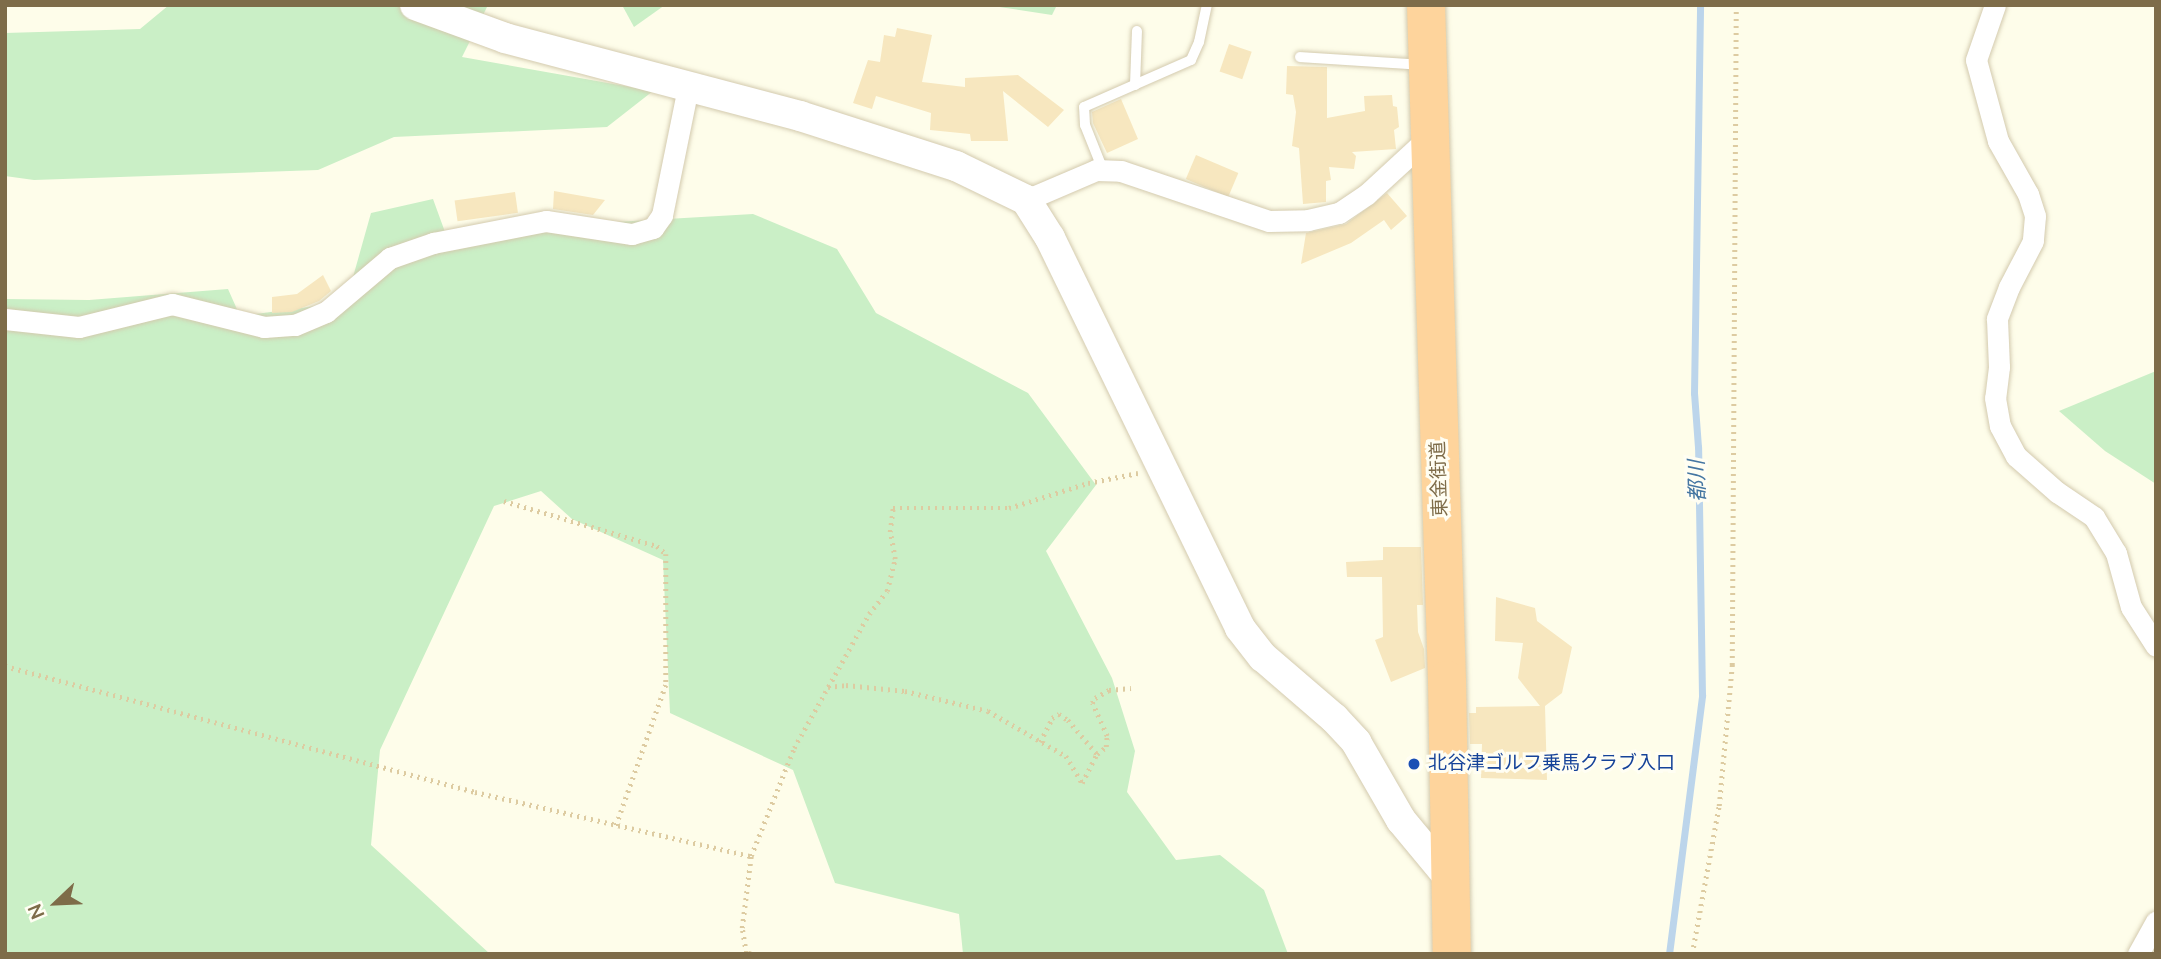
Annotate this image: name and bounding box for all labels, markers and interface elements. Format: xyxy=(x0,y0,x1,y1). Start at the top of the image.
street label: 東金街道 xyxy=(1427,441,1453,517)
water label: 都川 xyxy=(1684,460,1710,502)
place label: 北谷津ゴルフ乗馬クラブ入口 xyxy=(1428,753,1675,775)
marker: 北谷津ゴルフ乗馬クラブ入口 xyxy=(1406,756,1422,772)
north arrow xyxy=(21,868,91,938)
text: N xyxy=(22,900,51,923)

